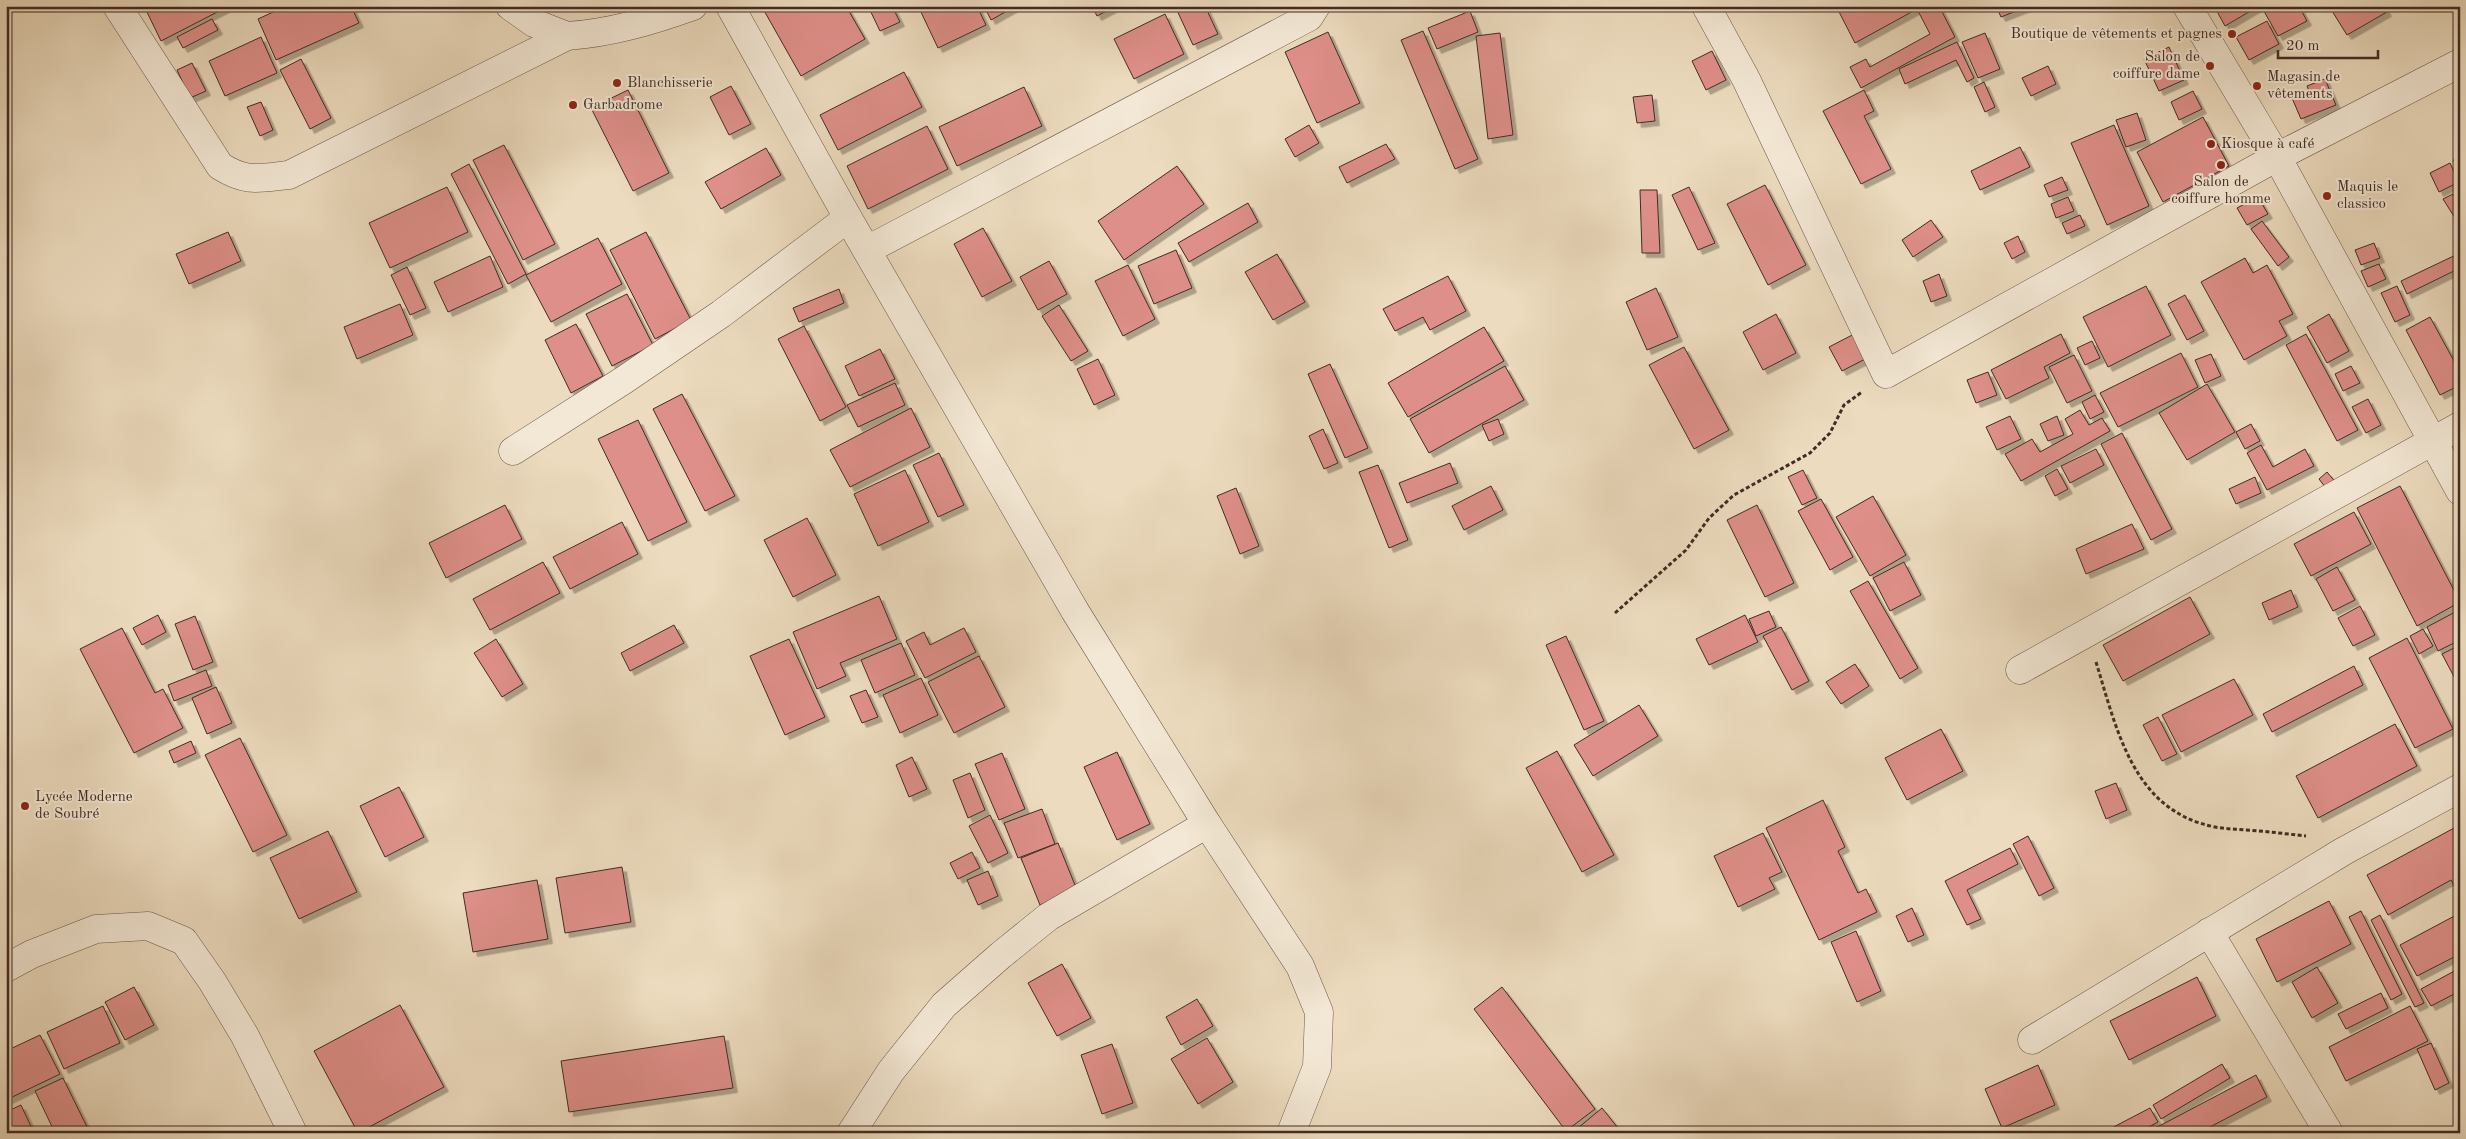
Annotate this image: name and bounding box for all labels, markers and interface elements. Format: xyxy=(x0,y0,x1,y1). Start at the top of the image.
place label: Boutique de vêtements et pagnes xyxy=(2011,27,2222,42)
marker: Boutique de vêtements et pagnes xyxy=(2226,28,2238,40)
scale bar xyxy=(2278,28,2378,60)
text: 20 m xyxy=(2286,39,2320,54)
place label: Salon de coiffure dame xyxy=(2113,50,2200,82)
marker: Salon de coiffure dame xyxy=(2204,60,2216,72)
place label: Magasin de vêtements xyxy=(2267,70,2340,102)
place label: Blanchisserie xyxy=(627,76,713,91)
marker: Blanchisserie xyxy=(611,77,623,89)
marker: Magasin de vêtements xyxy=(2251,80,2263,92)
place label: Garbadrome xyxy=(583,98,663,113)
marker: Garbadrome xyxy=(567,99,579,111)
place label: Kiosque à café xyxy=(2221,137,2314,152)
marker: Kiosque à café xyxy=(2205,138,2217,150)
marker: Salon de coiffure homme xyxy=(2215,159,2227,171)
place label: Salon de coiffure homme xyxy=(2171,175,2271,207)
place label: Maquis le classico xyxy=(2337,180,2398,212)
marker: Maquis le classico xyxy=(2321,190,2333,202)
place label: Lycée Moderne de Soubré xyxy=(35,790,133,822)
marker: Lycée Moderne de Soubré xyxy=(19,800,31,812)

